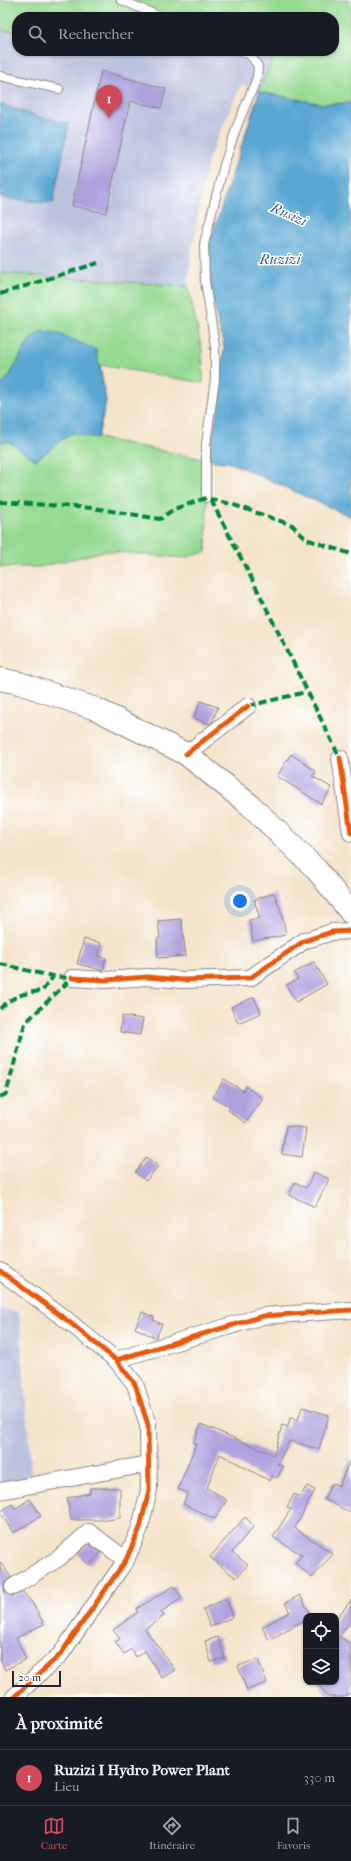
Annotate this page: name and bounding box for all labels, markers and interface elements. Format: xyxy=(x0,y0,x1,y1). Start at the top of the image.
search box xyxy=(12,12,339,56)
icon: search xyxy=(26,23,48,45)
text: Rechercher xyxy=(58,25,133,43)
pin: 1 xyxy=(96,85,122,118)
water label: Rusizi xyxy=(267,199,310,230)
water label: Ruzizi xyxy=(259,251,301,268)
your location xyxy=(230,891,250,911)
map controls xyxy=(303,1613,339,1685)
button: locate xyxy=(303,1613,339,1649)
button: layers xyxy=(303,1649,339,1685)
scale bar xyxy=(12,1669,61,1688)
text: 20 m xyxy=(18,1671,41,1684)
text: À proximité xyxy=(16,1713,103,1733)
text: Ruzizi I Hydro Power Plant xyxy=(54,1761,230,1779)
text: 1 xyxy=(27,1770,31,1785)
text: 330 m xyxy=(304,1770,335,1785)
text: Lieu xyxy=(54,1779,79,1794)
tab: Carte xyxy=(41,1815,67,1852)
tab: Itinéraire xyxy=(149,1815,195,1852)
tab: Favoris xyxy=(277,1815,310,1852)

